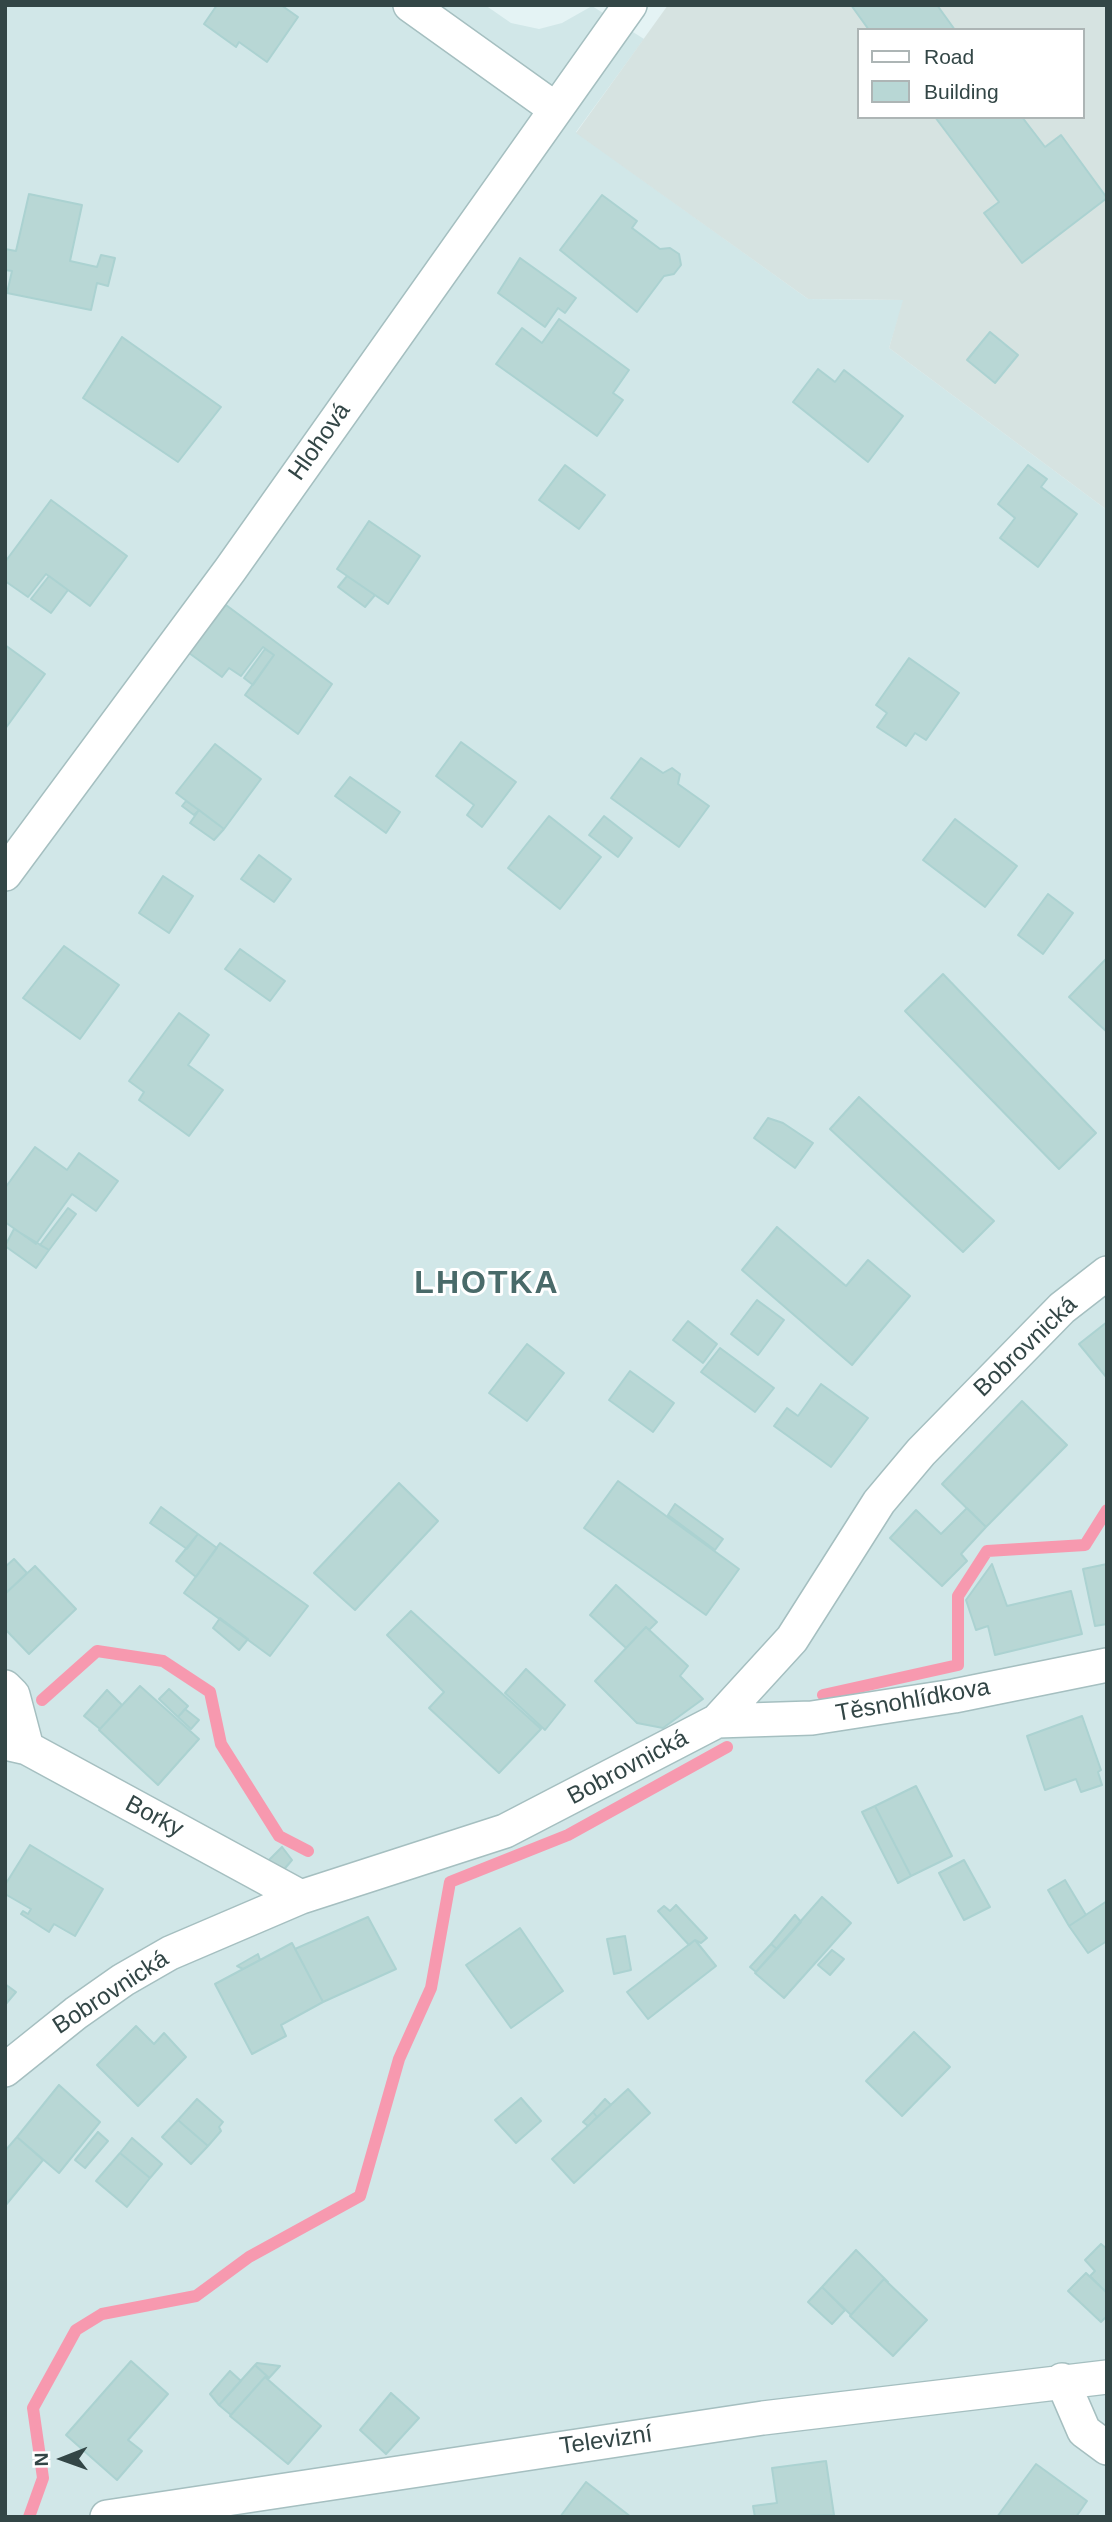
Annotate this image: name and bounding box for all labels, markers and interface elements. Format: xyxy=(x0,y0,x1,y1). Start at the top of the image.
legend xyxy=(856,28,1084,119)
text: Road xyxy=(924,45,974,68)
text: Building xyxy=(924,80,999,103)
street label: Hlohová xyxy=(283,398,357,486)
district label: LHOTKA xyxy=(415,1265,559,1303)
street label: Bobrovnická xyxy=(968,1291,1084,1403)
street label: Těsnohlídkova xyxy=(834,1673,992,1729)
street label: Bobrovnická xyxy=(563,1724,693,1812)
street label: Borky xyxy=(120,1790,188,1844)
street label: Bobrovnická xyxy=(48,1945,174,2041)
street label: Televizní xyxy=(558,2420,654,2462)
north arrow xyxy=(28,2424,98,2494)
text: N xyxy=(31,2452,52,2466)

